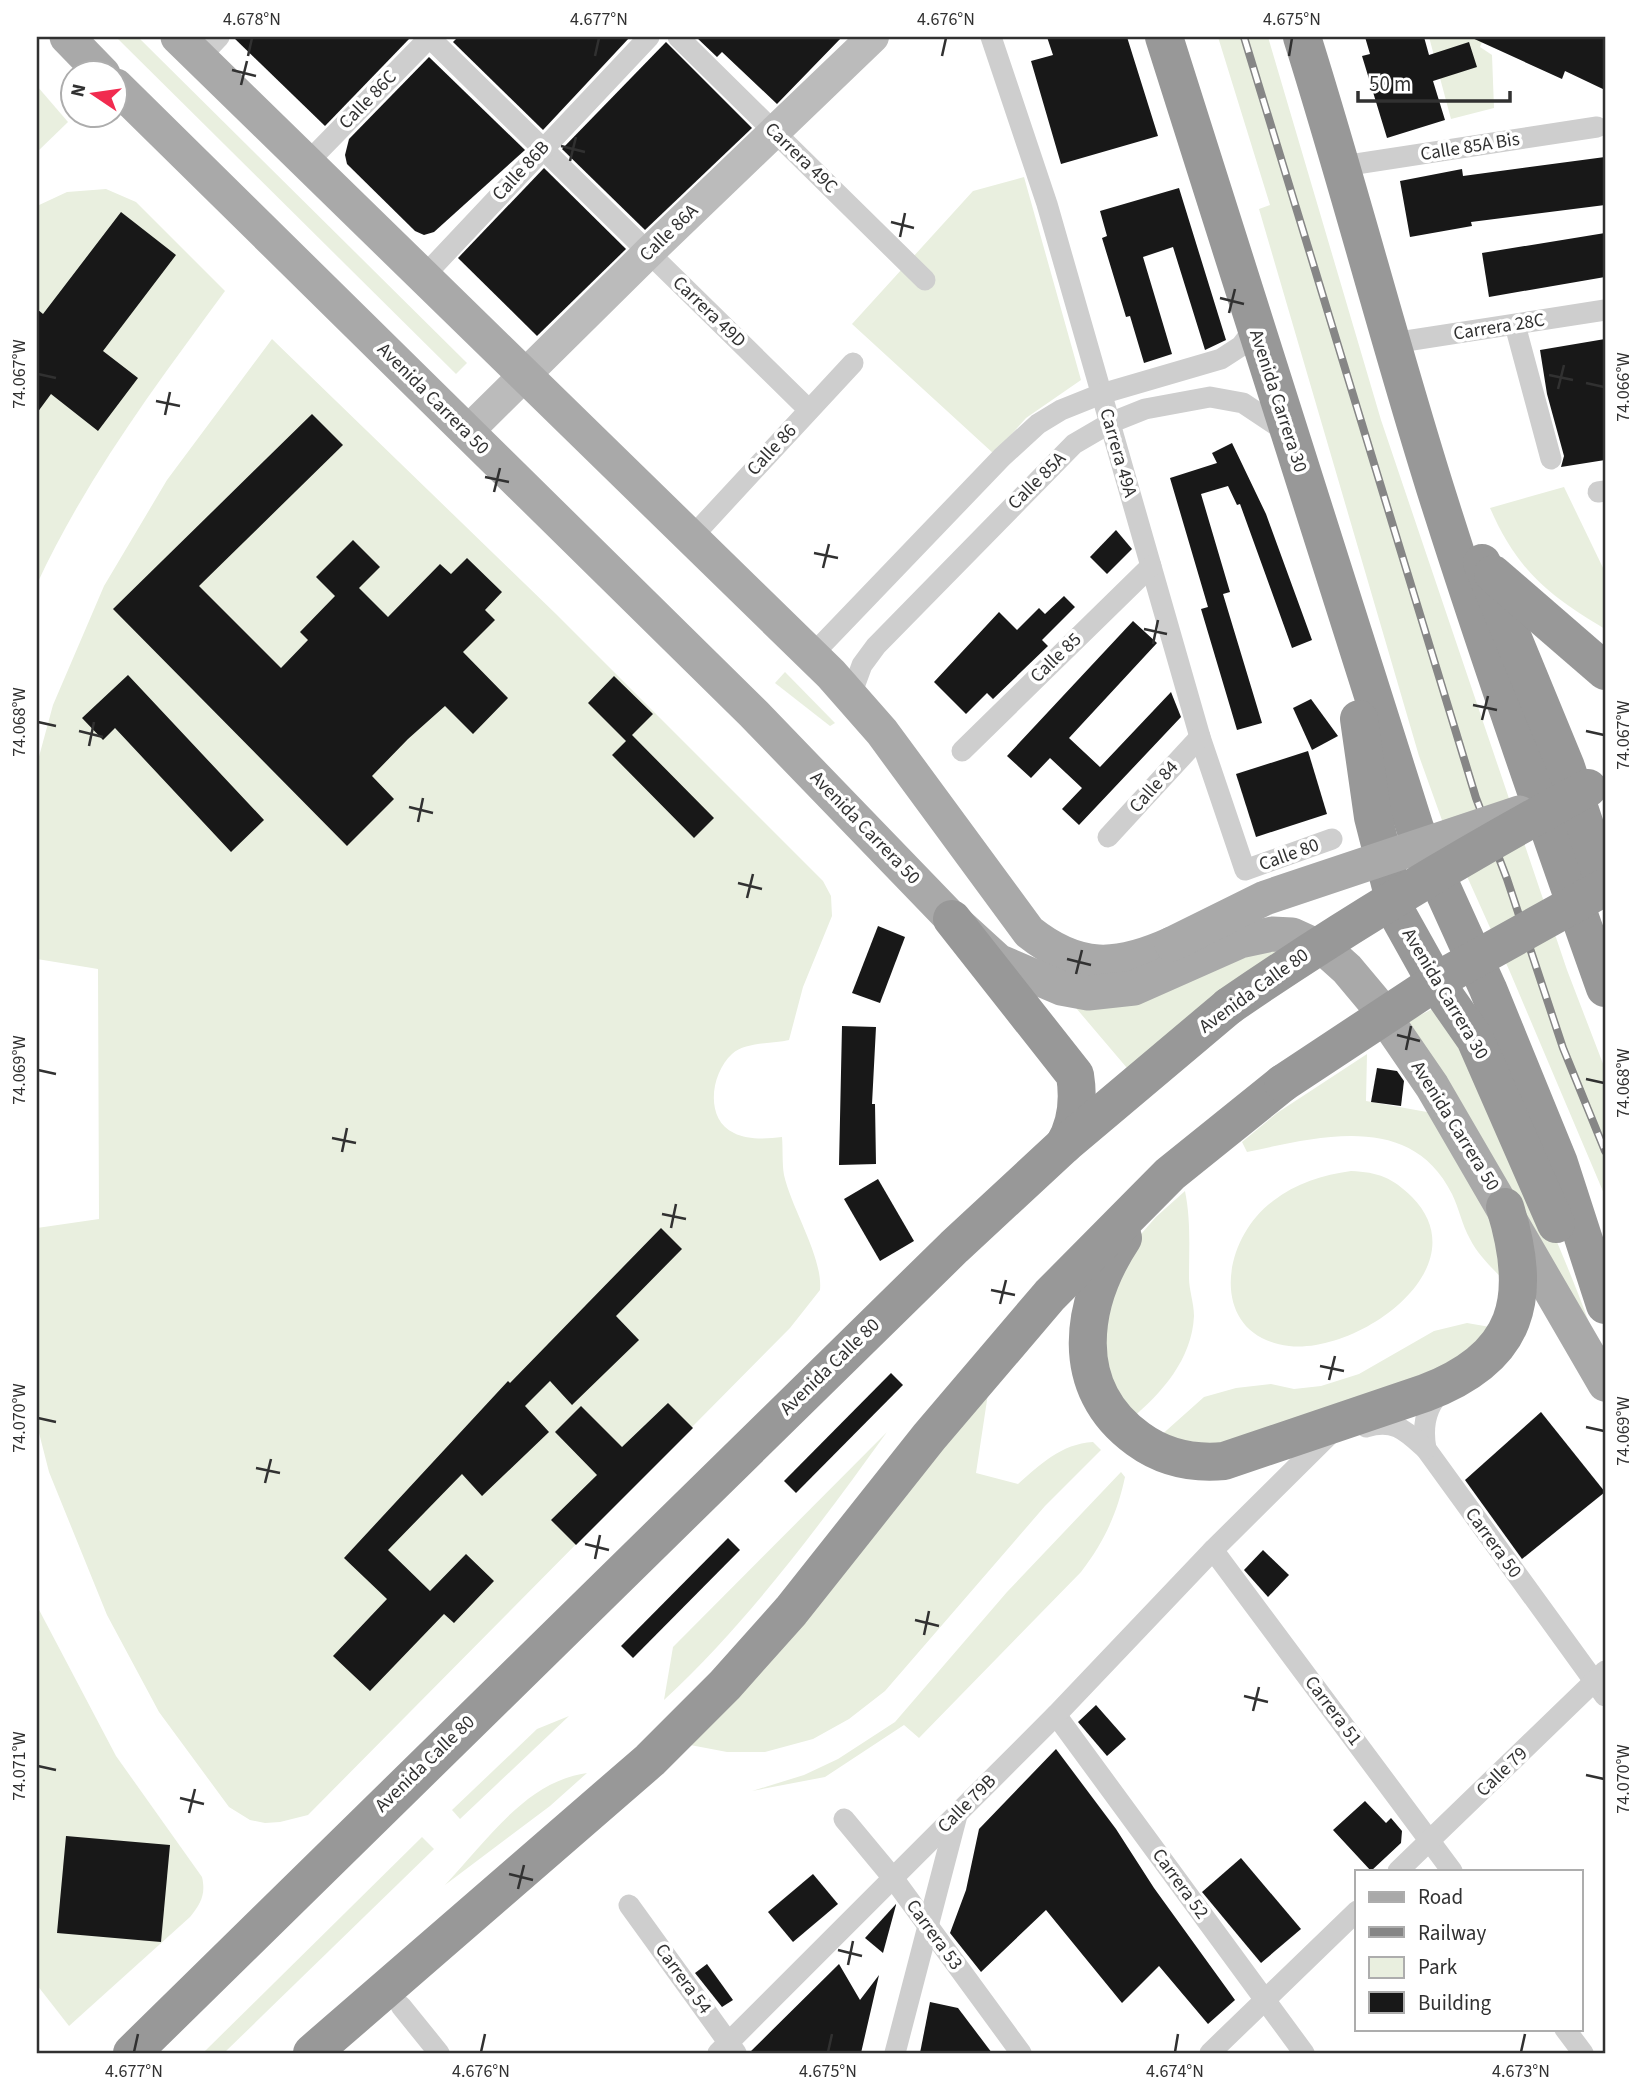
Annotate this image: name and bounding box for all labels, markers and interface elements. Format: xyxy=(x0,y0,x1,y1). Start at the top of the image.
text: 4.678°N xyxy=(223,7,281,32)
text: 4.677°N xyxy=(570,7,628,32)
text: 4.676°N xyxy=(917,7,975,32)
text: 4.675°N xyxy=(1263,7,1321,32)
north arrow xyxy=(60,60,130,130)
scale bar xyxy=(1358,60,1511,104)
street label: Calle 86C xyxy=(333,64,403,136)
text: 50 m xyxy=(1369,69,1411,99)
text: N xyxy=(64,81,93,100)
street label: Carrera 49C xyxy=(758,116,844,200)
street label: Calle 85A Bis xyxy=(1418,126,1522,168)
street label: Calle 86B xyxy=(486,135,556,207)
street label: Calle 86A xyxy=(634,198,705,268)
street label: Carrera 49D xyxy=(666,270,752,354)
street label: Carrera 28C xyxy=(1451,306,1547,348)
street label: Avenida Carrera 30 xyxy=(1242,326,1314,476)
street label: Avenida Carrera 50 xyxy=(371,337,495,461)
text: 74.067°W xyxy=(7,339,32,409)
text: 74.066°W xyxy=(1611,352,1636,422)
street label: Carrera 49A xyxy=(1092,405,1144,501)
street label: Calle 86 xyxy=(741,418,803,482)
street label: Calle 85A xyxy=(1002,445,1073,516)
street label: Calle 85 xyxy=(1024,627,1088,689)
text: 74.068°W xyxy=(7,687,32,757)
text: 74.067°W xyxy=(1611,700,1636,770)
street label: Calle 84 xyxy=(1123,755,1185,819)
street label: Avenida Carrera 50 xyxy=(804,765,926,891)
street label: Calle 80 xyxy=(1255,832,1323,878)
street label: Avenida Carrera 30 xyxy=(1395,923,1495,1065)
street label: Avenida Calle 80 xyxy=(1194,942,1314,1040)
text: 74.069°W xyxy=(7,1035,32,1105)
text: 74.068°W xyxy=(1611,1048,1636,1118)
street label: Avenida Carrera 50 xyxy=(1404,1056,1506,1196)
street label: Avenida Calle 80 xyxy=(774,1312,886,1422)
text: 74.070°W xyxy=(7,1383,32,1453)
text: 74.069°W xyxy=(1611,1396,1636,1466)
street label: Carrera 50 xyxy=(1458,1502,1528,1584)
street label: Carrera 51 xyxy=(1298,1670,1368,1752)
street label: Avenida Calle 80 xyxy=(369,1709,481,1819)
text: 74.071°W xyxy=(7,1731,32,1801)
street label: Calle 79 xyxy=(1470,1741,1534,1803)
text: 74.070°W xyxy=(1611,1744,1636,1814)
street label: Calle 79B xyxy=(932,1769,1002,1839)
street label: Carrera 52 xyxy=(1145,1843,1215,1925)
legend xyxy=(1355,1870,1582,2030)
text: Road xyxy=(1418,1882,1463,1912)
street label: Carrera 53 xyxy=(899,1894,969,1976)
text: Railway xyxy=(1418,1918,1486,1948)
street label: Carrera 54 xyxy=(648,1938,718,2020)
text: Park xyxy=(1418,1952,1458,1982)
text: Building xyxy=(1418,1988,1492,2018)
text: 4.677°N xyxy=(105,2059,163,2084)
text: 4.676°N xyxy=(452,2059,510,2084)
text: 4.675°N xyxy=(799,2059,857,2084)
text: 4.674°N xyxy=(1146,2059,1204,2084)
text: 4.673°N xyxy=(1492,2059,1550,2084)

